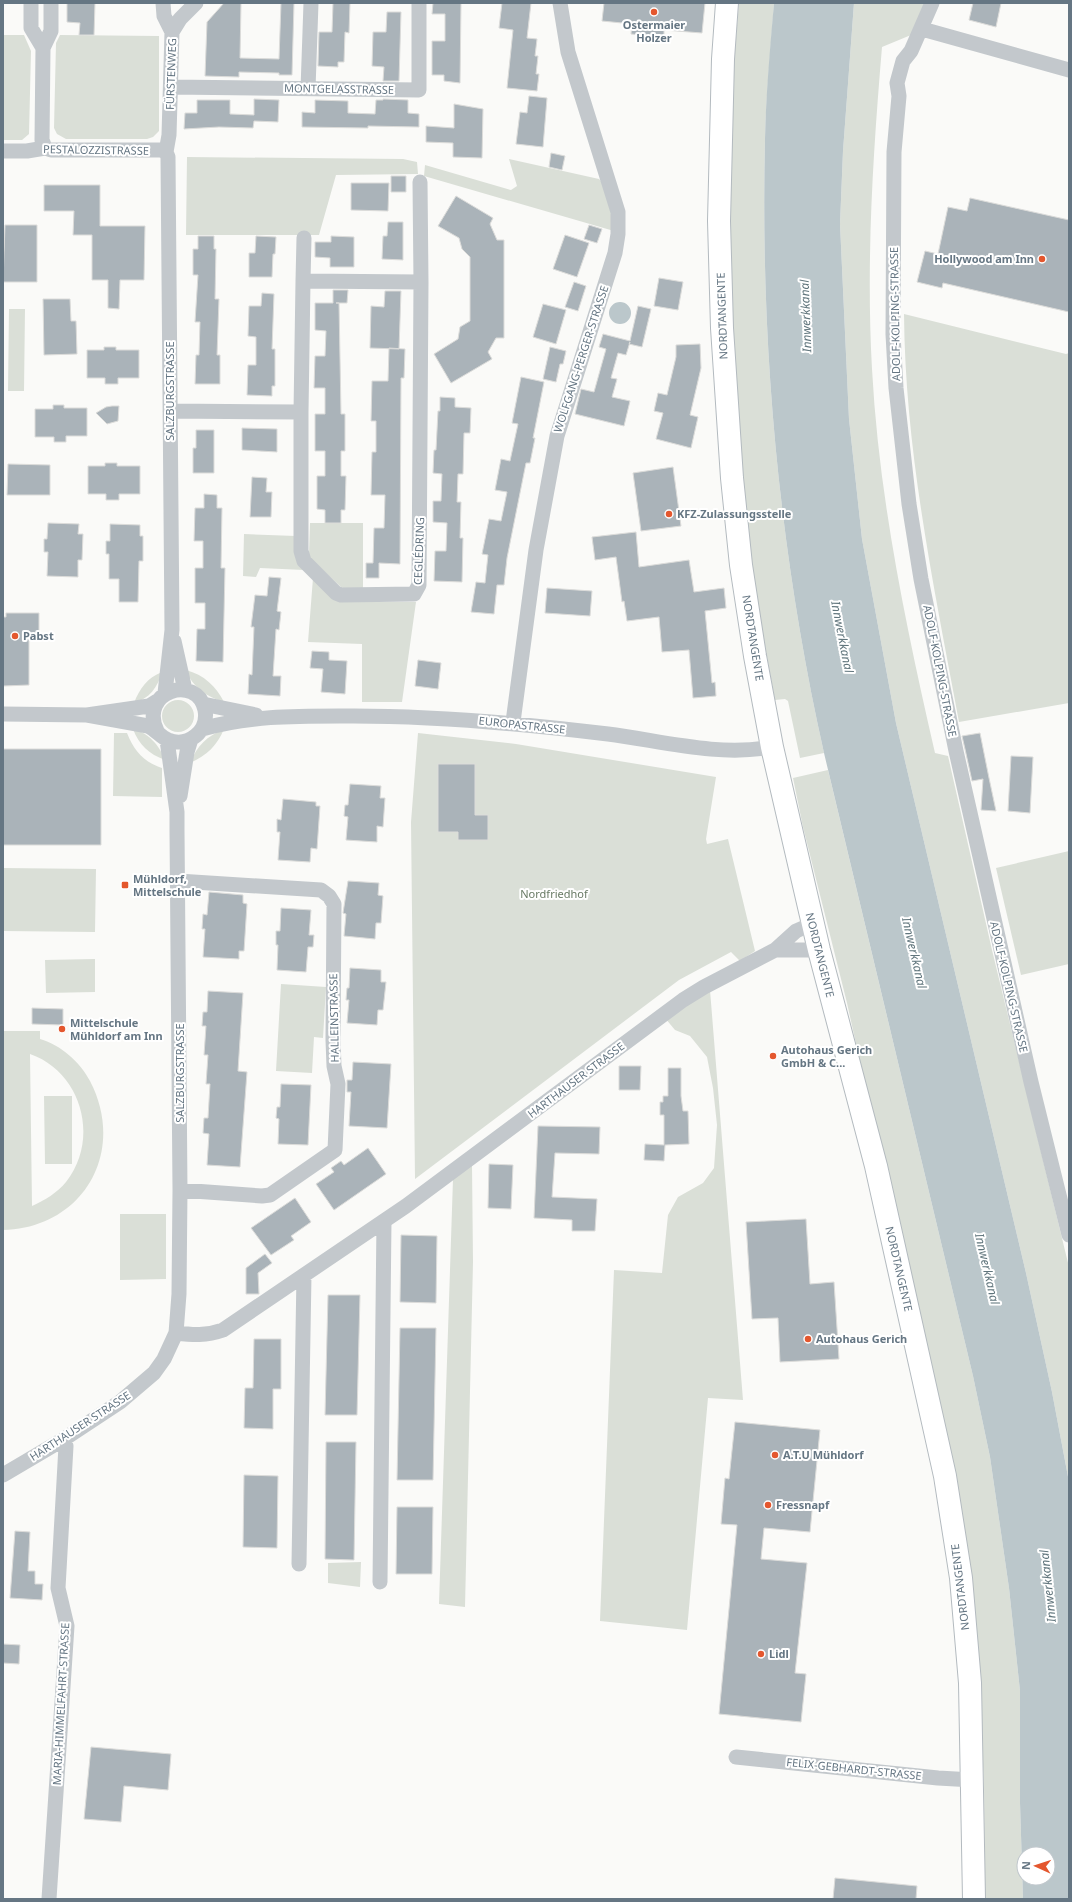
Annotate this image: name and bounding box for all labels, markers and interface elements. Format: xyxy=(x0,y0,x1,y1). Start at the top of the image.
marker: Ostermaier Holzer xyxy=(649,7,659,17)
place label: Ostermaier Holzer xyxy=(623,17,685,45)
street label: FÜRSTENWEG xyxy=(162,38,179,110)
street label: MONTGELASSTRASSE xyxy=(284,80,394,97)
street label: PESTALOZZISTRASSE xyxy=(43,141,149,158)
street label: ADOLF-KOLPING-STRASSE xyxy=(886,247,903,381)
place label: Hollywood am Inn xyxy=(934,251,1034,266)
marker: Hollywood am Inn xyxy=(1037,254,1047,264)
street label: NORDTANGENTE xyxy=(712,272,731,360)
water label: Innwerkkanal xyxy=(796,278,815,354)
street label: WOLFGANG-PERGER-STRASSE xyxy=(550,284,611,434)
street label: SALZBURGSTRASSE xyxy=(162,341,177,441)
place label: KFZ-Zulassungsstelle xyxy=(677,506,792,521)
marker: KFZ-Zulassungsstelle xyxy=(664,509,674,519)
street label: CEGLÉDRING xyxy=(410,517,427,585)
street label: NORDTANGENTE xyxy=(739,594,768,682)
water label: Innwerkkanal xyxy=(827,599,858,675)
street label: ADOLF-KOLPING-STRASSE xyxy=(920,604,961,738)
place label: Pabst xyxy=(23,628,54,643)
marker: Pabst xyxy=(10,631,20,641)
street label: EUROPASTRASSE xyxy=(478,712,566,737)
place label: Mühldorf, Mittelschule xyxy=(133,871,202,899)
marker: Mühldorf, Mittelschule xyxy=(120,880,130,890)
park label: Nordfriedhof xyxy=(520,886,589,901)
street label: NORDTANGENTE xyxy=(803,911,838,999)
water label: Innwerkkanal xyxy=(898,915,931,991)
street label: ADOLF-KOLPING-STRASSE xyxy=(987,920,1032,1054)
street label: HALLEINSTRASSE xyxy=(325,973,342,1063)
place label: Mittelschule Mühldorf am Inn xyxy=(70,1015,163,1043)
street label: SALZBURGSTRASSE xyxy=(172,1023,187,1123)
marker: Mittelschule Mühldorf am Inn xyxy=(57,1024,67,1034)
street label: HARTHAUSER STRASSE xyxy=(524,1038,627,1121)
place label: Autohaus Gerich GmbH & C... xyxy=(781,1042,872,1070)
marker: Autohaus Gerich GmbH & C... xyxy=(768,1051,778,1061)
street label: NORDTANGENTE xyxy=(882,1225,917,1313)
water label: Innwerkkanal xyxy=(971,1231,1004,1307)
place label: Autohaus Gerich xyxy=(816,1331,907,1346)
marker: Autohaus Gerich xyxy=(803,1334,813,1344)
street label: HARTHAUSER STRASSE xyxy=(26,1387,133,1464)
place label: A.T.U Mühldorf xyxy=(783,1447,864,1462)
marker: A.T.U Mühldorf xyxy=(770,1450,780,1460)
place label: Fressnapf xyxy=(776,1497,830,1512)
marker: Fressnapf xyxy=(763,1500,773,1510)
street label: NORDTANGENTE xyxy=(947,1543,972,1631)
water label: Innwerkkanal xyxy=(1035,1548,1060,1624)
street label: MARIA-HIMMELFAHRT-STRASSE xyxy=(49,1622,72,1786)
place label: Lidl xyxy=(769,1646,789,1661)
marker: Lidl xyxy=(756,1649,766,1659)
street label: FELIX-GEBHARDT-STRASSE xyxy=(786,1754,922,1783)
north arrow xyxy=(1016,1846,1056,1886)
text: N xyxy=(1018,1861,1033,1870)

